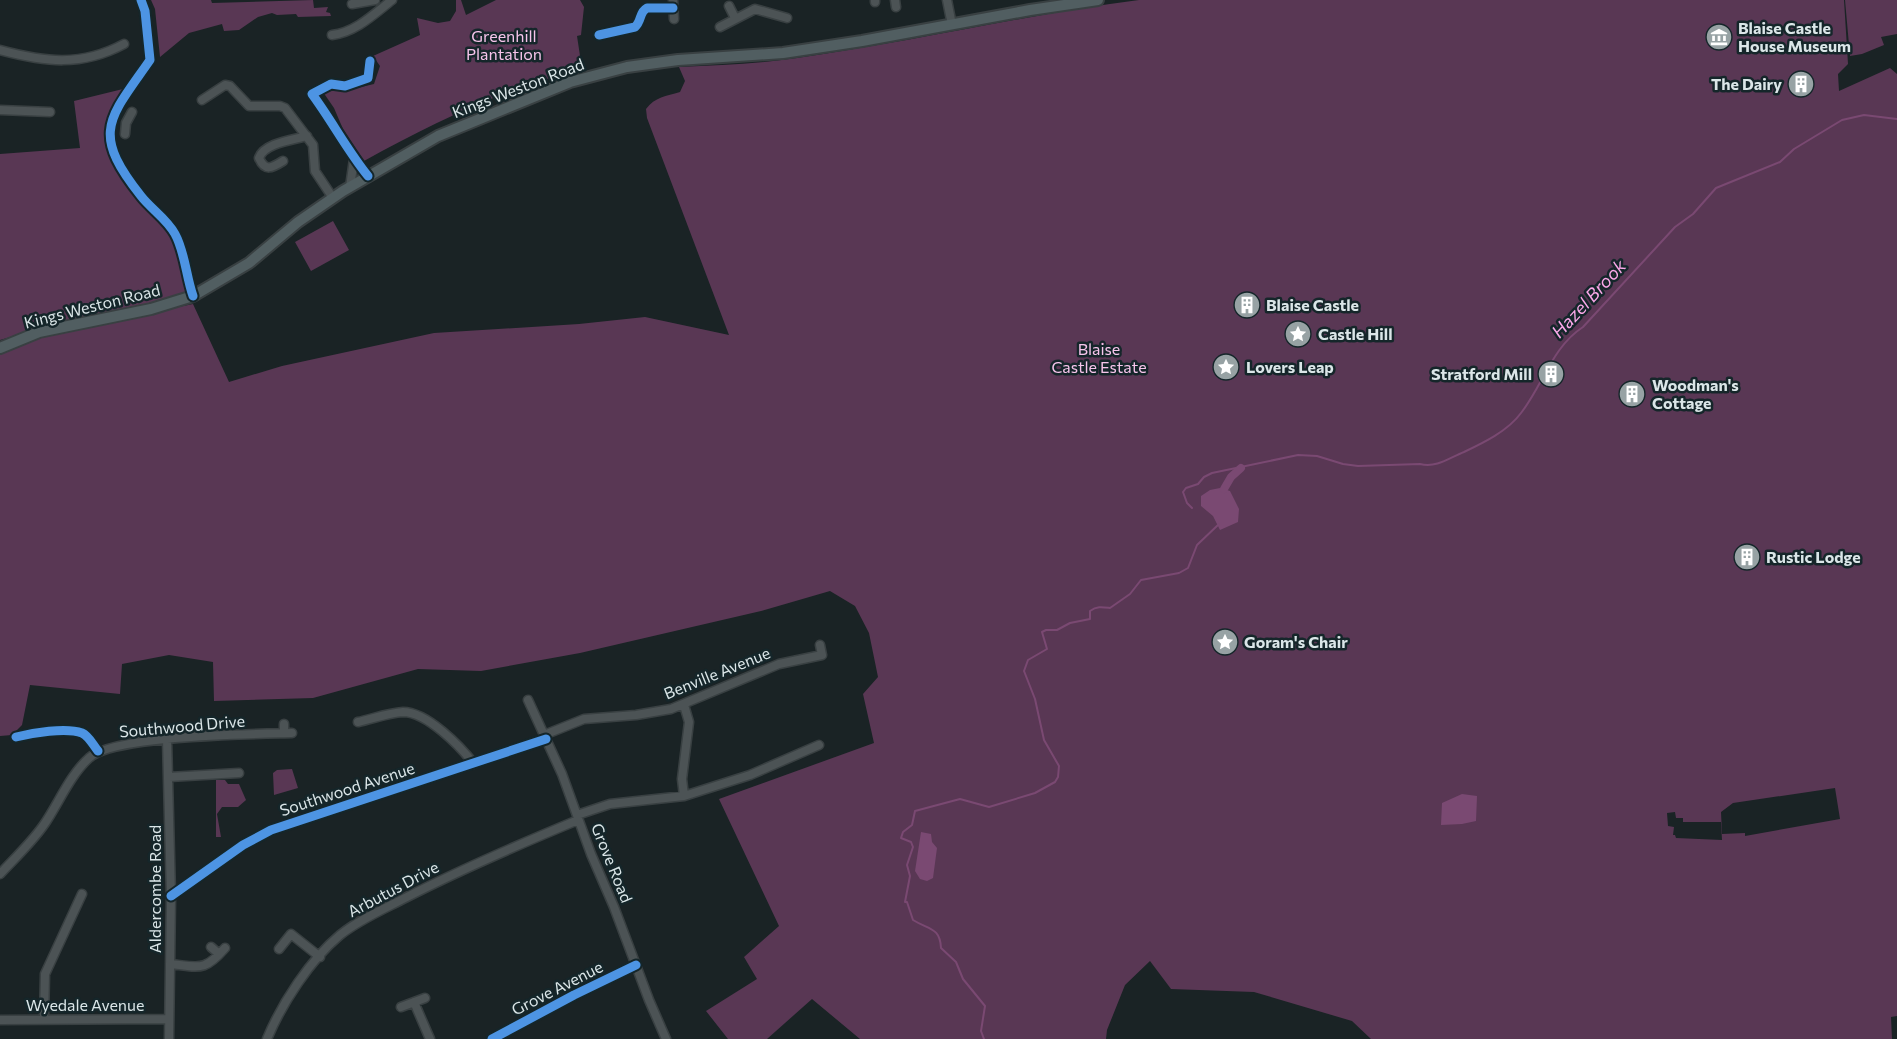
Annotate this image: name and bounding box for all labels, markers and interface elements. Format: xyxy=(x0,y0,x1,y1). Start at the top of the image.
place label: Blaise Castle House Museum xyxy=(1738,18,1851,55)
museum icon: Blaise Castle House Museum xyxy=(1704,22,1734,52)
park label: Greenhill Plantation xyxy=(466,26,542,63)
street label: Kings Weston Road xyxy=(449,54,586,121)
building icon: The Dairy xyxy=(1786,69,1816,99)
place label: The Dairy xyxy=(1711,74,1782,93)
water label: Hazel Brook xyxy=(1546,254,1631,342)
street label: Kings Weston Road xyxy=(22,279,162,332)
building icon: Blaise Castle xyxy=(1232,290,1262,320)
place label: Blaise Castle xyxy=(1266,295,1359,314)
place icon: Castle Hill xyxy=(1283,319,1313,349)
place label: Castle Hill xyxy=(1318,324,1393,343)
park label: Blaise Castle Estate xyxy=(1051,339,1147,376)
place icon: Lovers Leap xyxy=(1211,352,1241,382)
place label: Lovers Leap xyxy=(1246,357,1334,376)
building icon: Stratford Mill xyxy=(1536,359,1566,389)
place label: Stratford Mill xyxy=(1431,364,1532,383)
place label: Woodman's Cottage xyxy=(1652,375,1739,412)
building icon: Woodman's Cottage xyxy=(1617,379,1647,409)
building icon: Rustic Lodge xyxy=(1732,542,1762,572)
place label: Rustic Lodge xyxy=(1766,547,1861,566)
place icon: Goram's Chair xyxy=(1210,627,1240,657)
place label: Goram's Chair xyxy=(1244,632,1348,651)
street label: Benville Avenue xyxy=(661,643,773,703)
street label: Southwood Drive xyxy=(118,711,246,740)
street label: Southwood Avenue xyxy=(277,758,417,819)
street label: Grove Road xyxy=(588,820,637,905)
street label: Aldercombe Road xyxy=(145,825,164,953)
street label: Arbutus Drive xyxy=(344,857,442,920)
street label: Grove Avenue xyxy=(508,956,606,1019)
street label: Wyedale Avenue xyxy=(26,995,144,1014)

